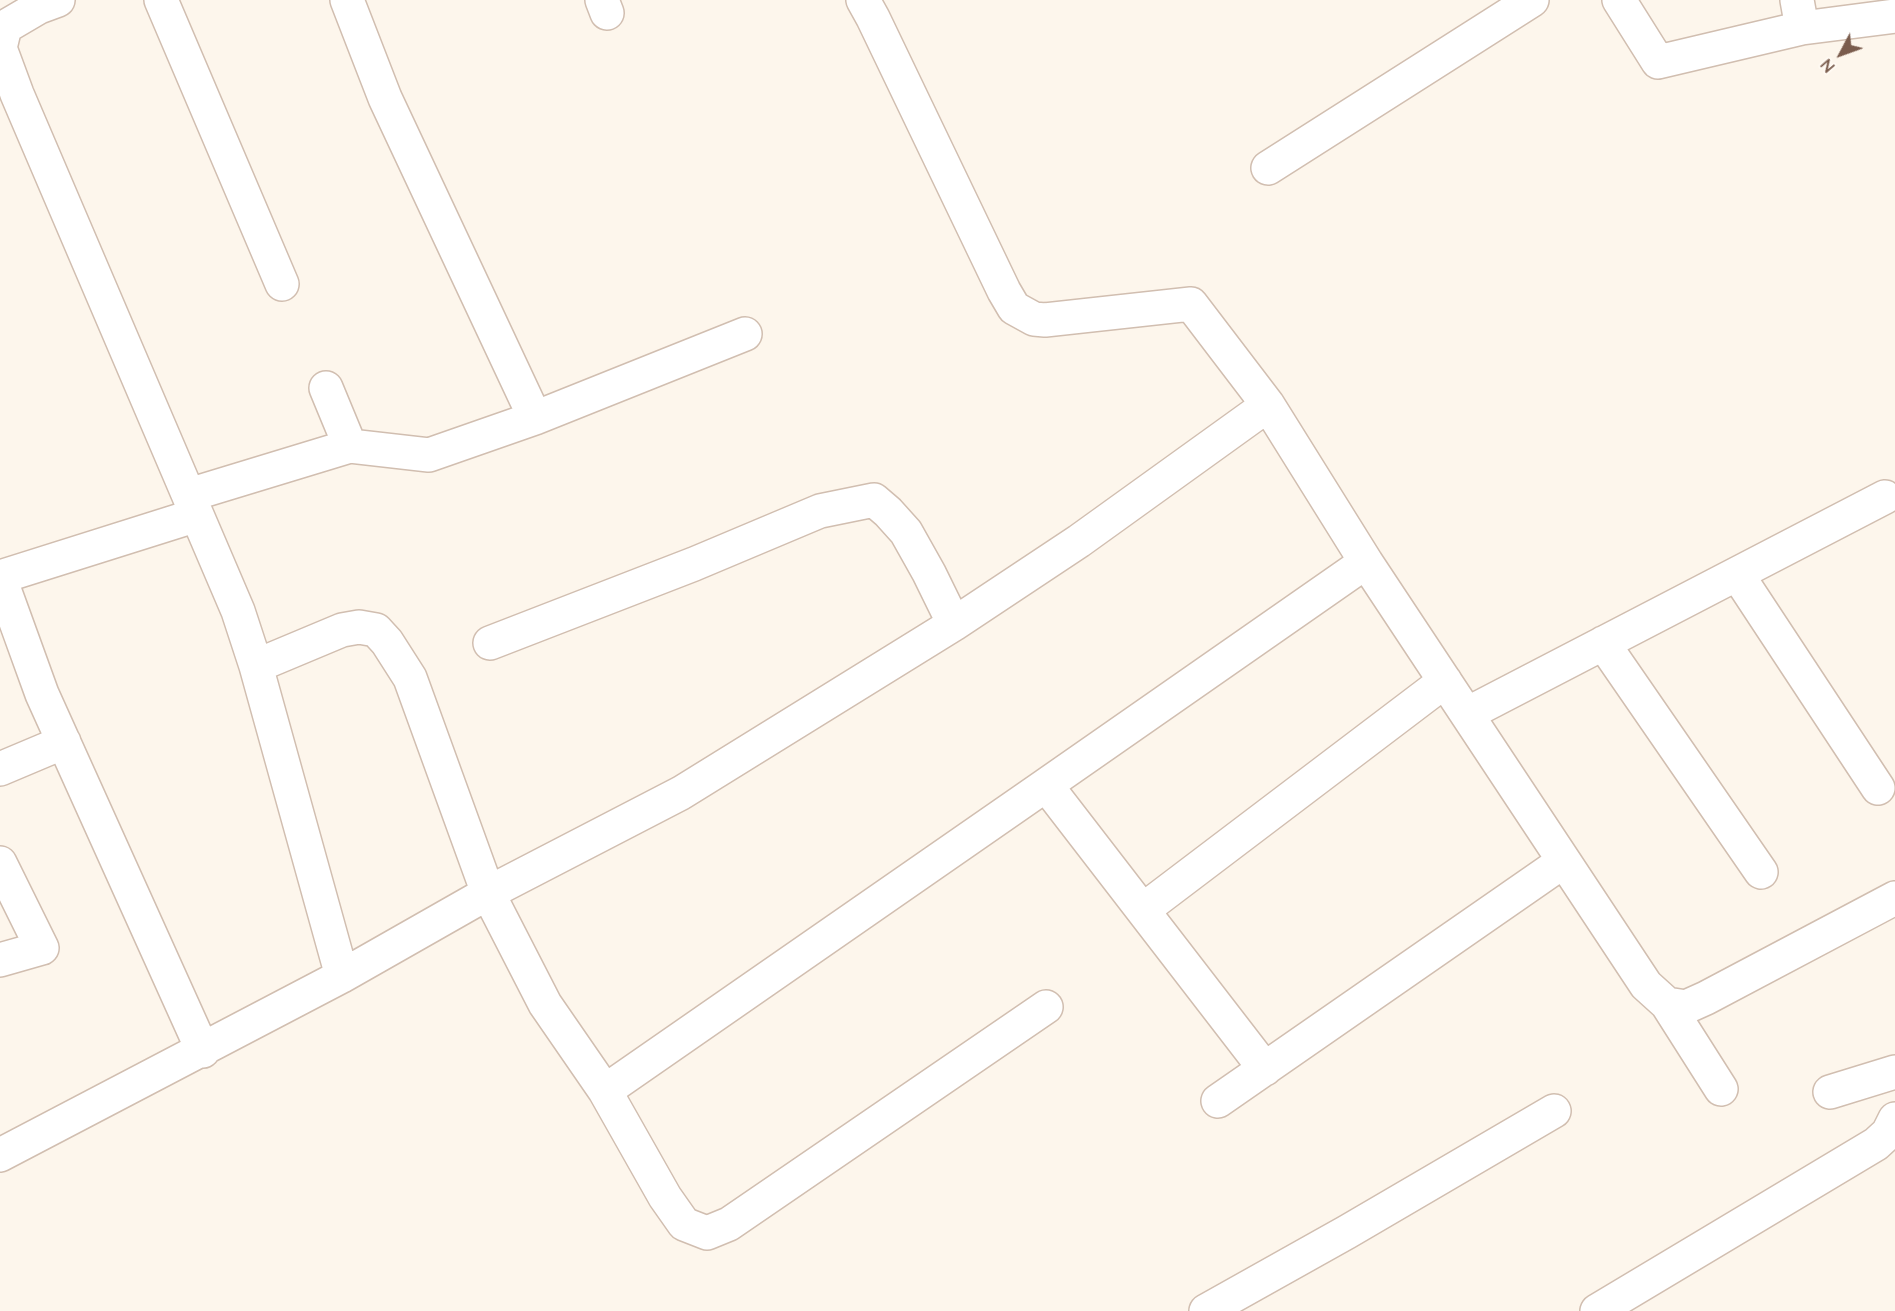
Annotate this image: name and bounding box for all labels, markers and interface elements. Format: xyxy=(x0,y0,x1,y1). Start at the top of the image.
north arrow xyxy=(1811,24,1871,84)
text: N xyxy=(1816,55,1839,77)

